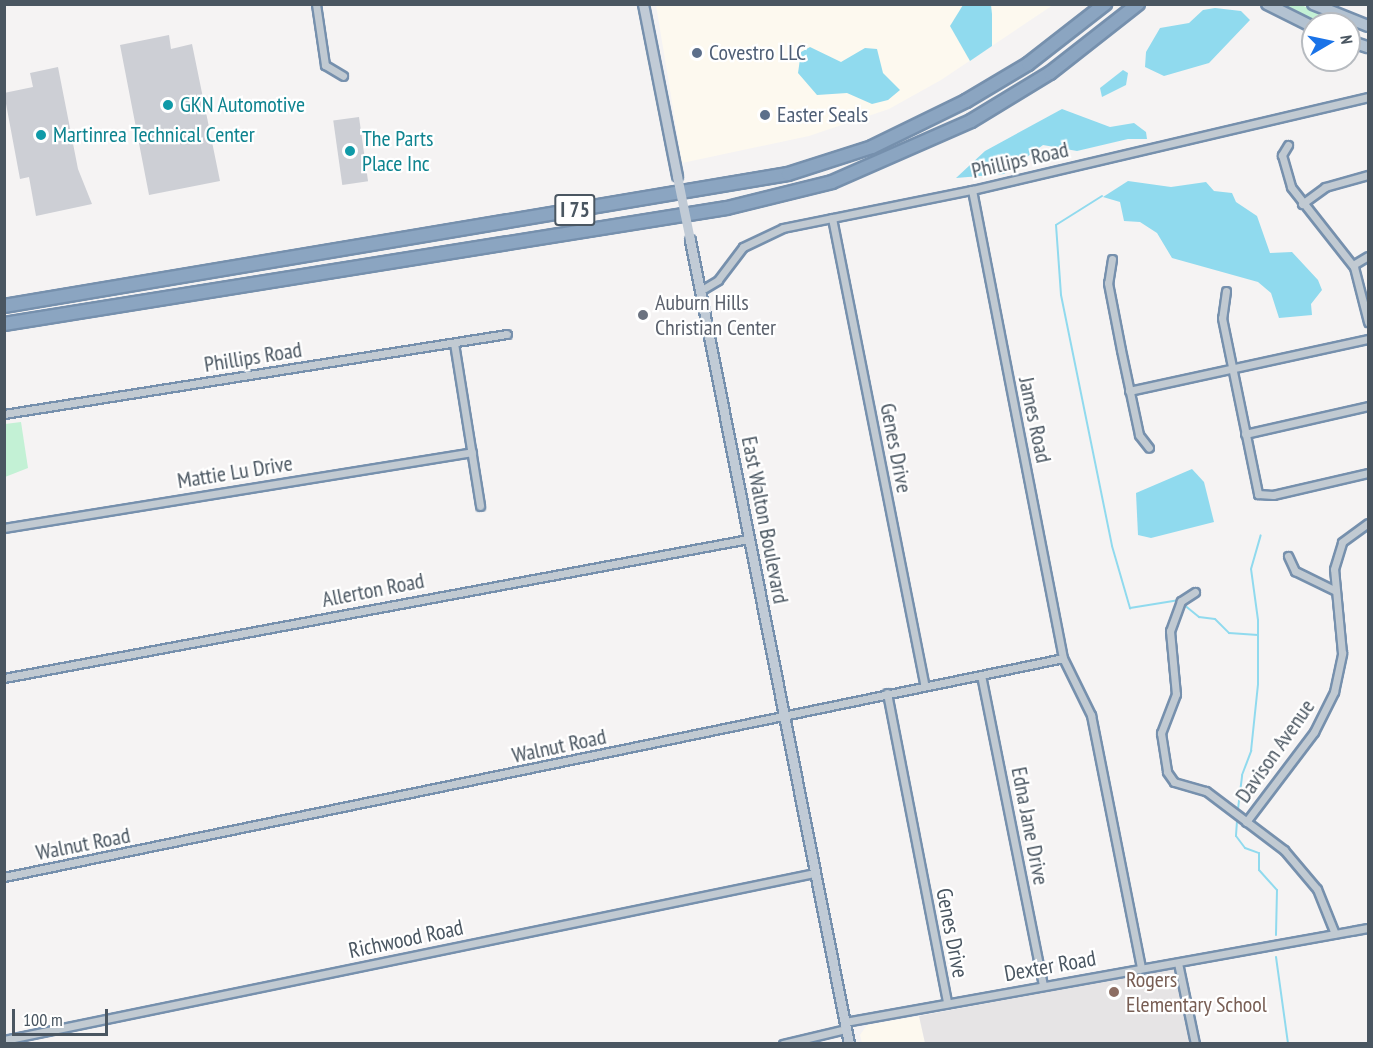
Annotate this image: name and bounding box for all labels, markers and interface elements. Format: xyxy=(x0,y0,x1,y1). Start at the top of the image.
north arrow xyxy=(1301,12,1361,72)
text: N xyxy=(1336,34,1357,45)
place label: Covestro LLC xyxy=(709,40,806,66)
marker: Covestro LLC xyxy=(690,46,704,60)
place label: GKN Automotive xyxy=(180,92,306,118)
marker: GKN Automotive xyxy=(161,98,175,112)
place label: Easter Seals xyxy=(777,102,868,128)
marker: Easter Seals xyxy=(758,108,772,122)
place label: Martinrea Technical Center xyxy=(53,122,255,148)
place label: The Parts Place Inc xyxy=(362,125,433,176)
marker: Martinrea Technical Center xyxy=(34,128,48,142)
street label: Phillips Road xyxy=(969,136,1071,184)
marker: The Parts Place Inc xyxy=(343,144,357,158)
road number: I 75 xyxy=(554,192,596,228)
place label: Auburn Hills Christian Center xyxy=(655,289,776,340)
marker: Auburn Hills Christian Center xyxy=(636,308,650,322)
street label: Phillips Road xyxy=(202,336,304,378)
street label: James Road xyxy=(1013,375,1057,465)
street label: Genes Drive xyxy=(874,401,918,495)
street label: East Walton Boulevard xyxy=(736,434,794,606)
street label: Mattie Lu Drive xyxy=(175,450,295,494)
street label: Allerton Road xyxy=(320,567,426,613)
street label: Davison Avenue xyxy=(1230,694,1320,808)
street label: Walnut Road xyxy=(510,723,608,769)
street label: Edna Jane Drive xyxy=(1006,765,1054,887)
street label: Walnut Road xyxy=(34,822,132,866)
street label: Genes Drive xyxy=(930,886,974,980)
street label: Richwood Road xyxy=(346,914,466,964)
street label: Dexter Road xyxy=(1002,945,1098,987)
place label: Rogers Elementary School xyxy=(1126,966,1268,1017)
marker: Rogers Elementary School xyxy=(1107,985,1121,999)
scale bar xyxy=(15,997,111,1035)
text: 100 m xyxy=(23,1008,63,1031)

